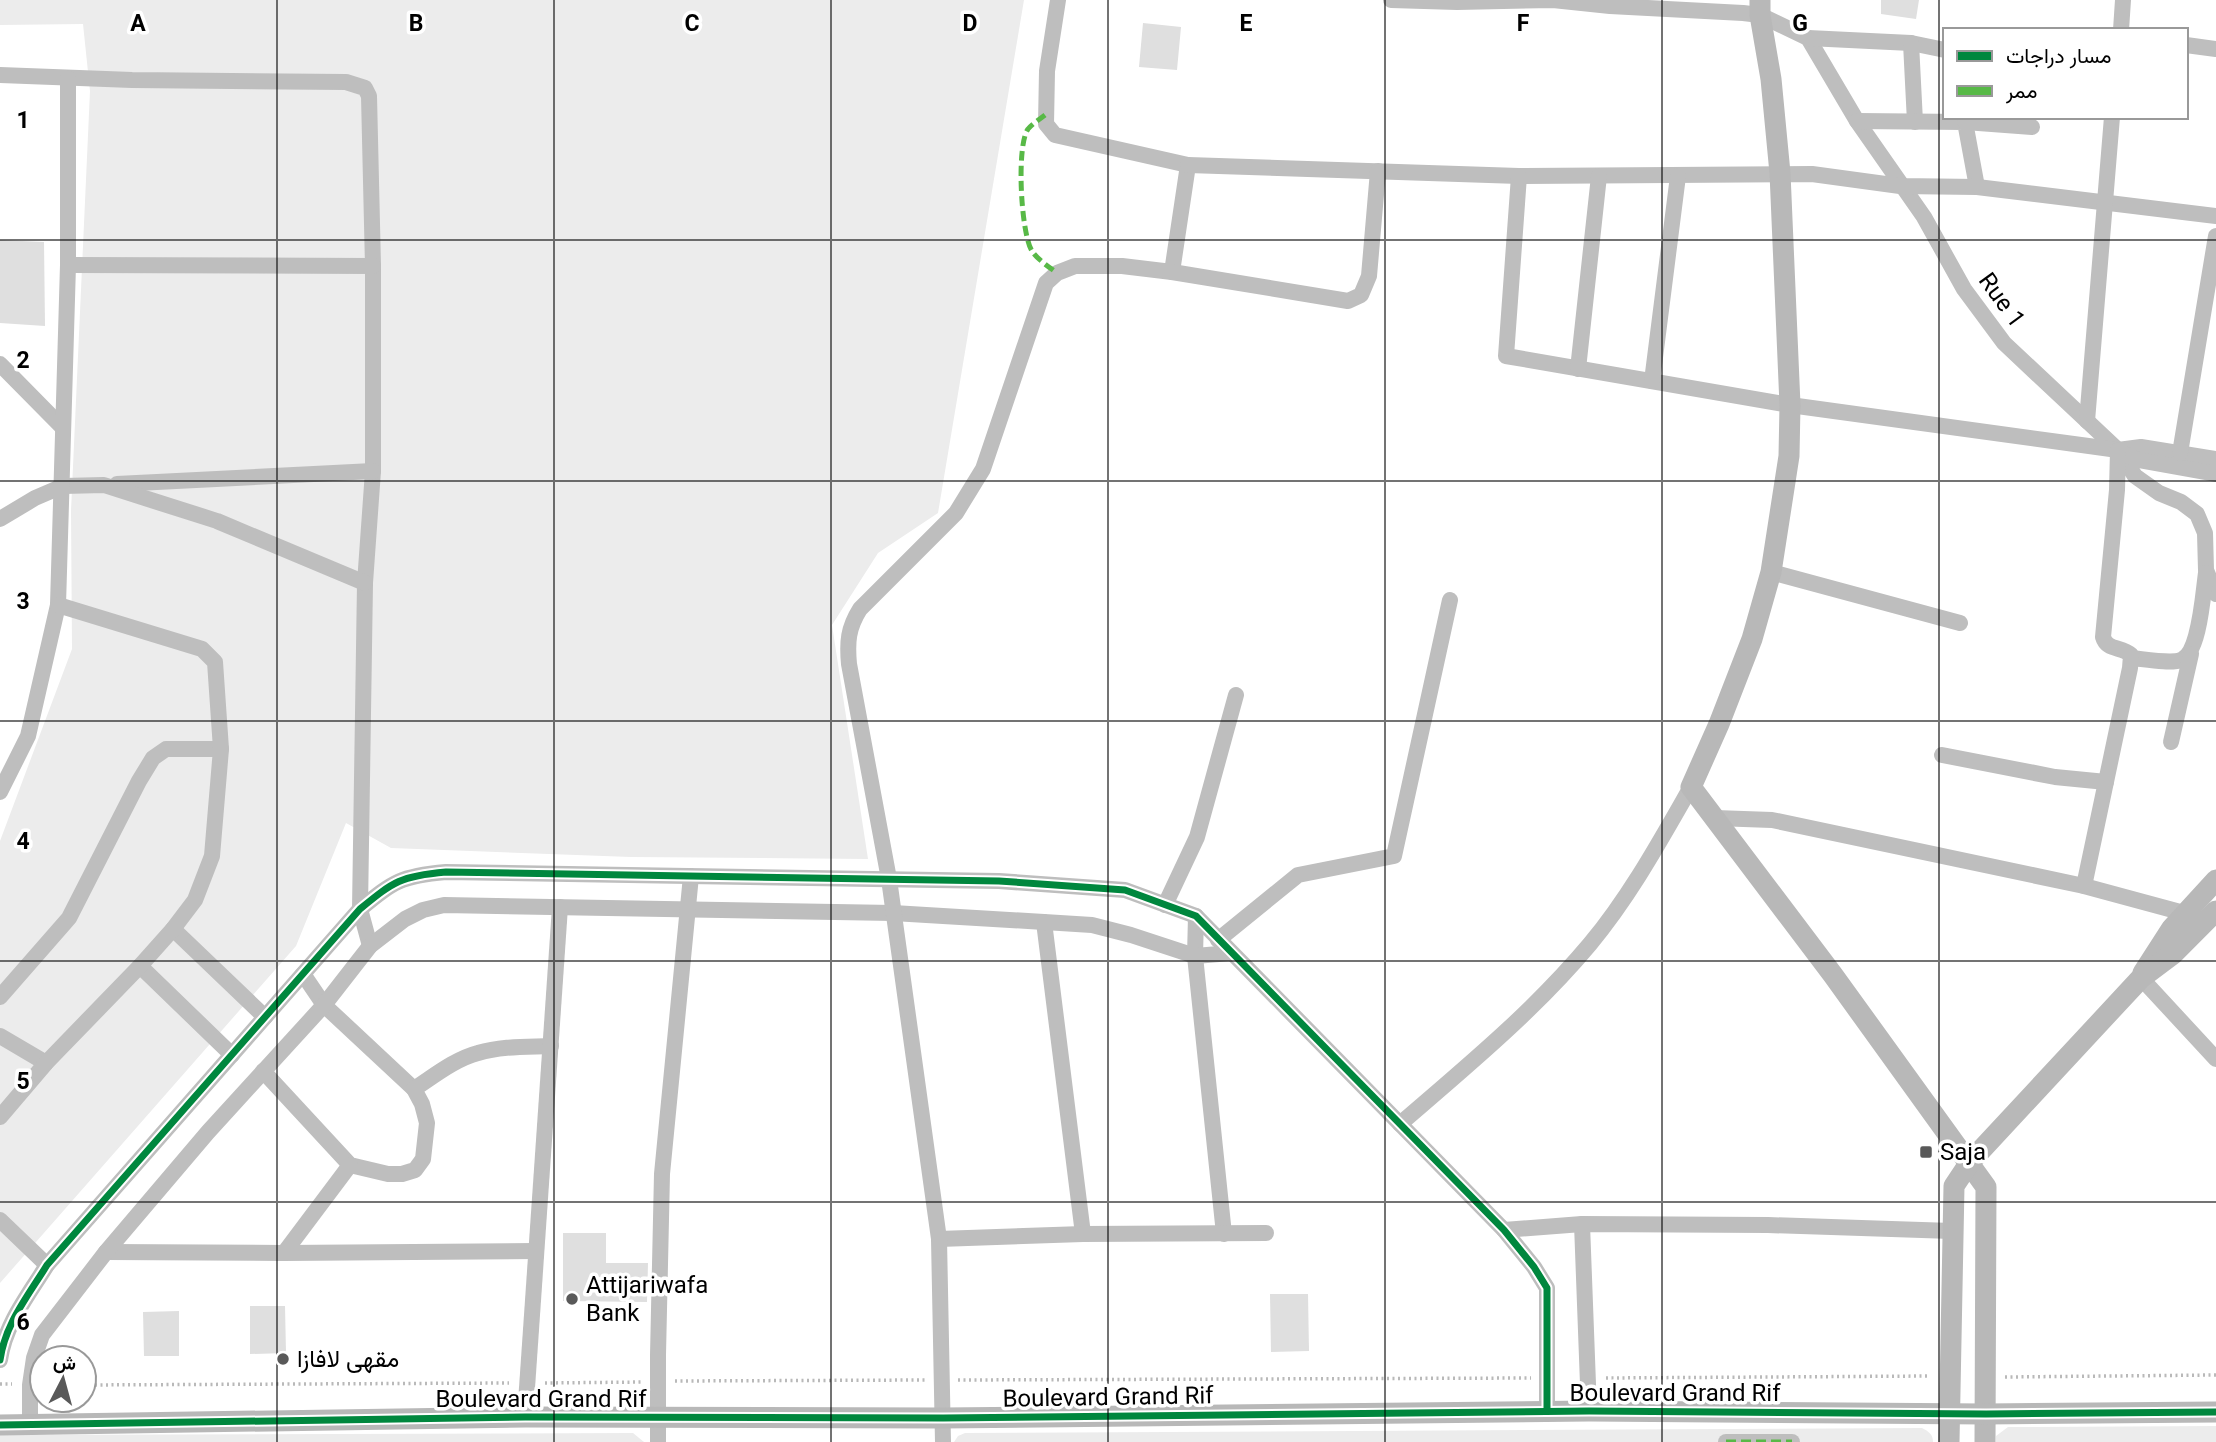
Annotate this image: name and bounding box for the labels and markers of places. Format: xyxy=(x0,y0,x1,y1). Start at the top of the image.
place label: Saja xyxy=(1940,1138,1986,1166)
marker: Saja xyxy=(1918,1144,1934,1160)
place label: Attijariwafa Bank xyxy=(586,1271,708,1327)
marker: Attijariwafa Bank xyxy=(564,1291,580,1307)
place label: مقهى لافازا xyxy=(297,1345,399,1374)
marker: مقهى لافازا xyxy=(275,1351,291,1367)

